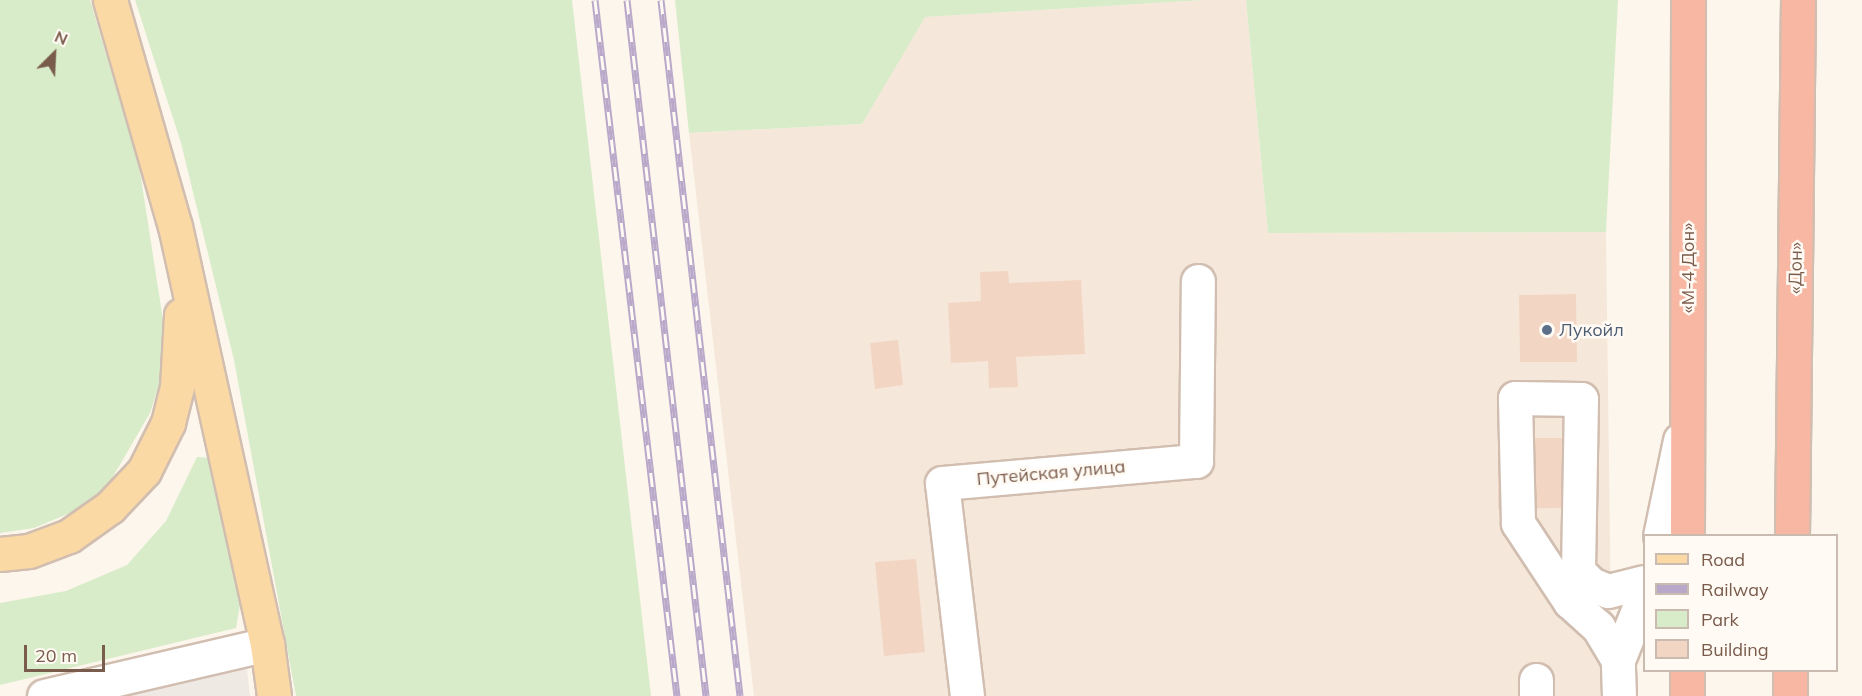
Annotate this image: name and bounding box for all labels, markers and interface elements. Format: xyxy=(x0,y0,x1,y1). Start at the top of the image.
north arrow xyxy=(24,24,84,84)
text: N xyxy=(52,26,71,49)
street label: «М-4 Дон» xyxy=(1677,223,1699,313)
street label: «Дон» xyxy=(1785,242,1807,294)
place label: Лукойл xyxy=(1559,319,1624,341)
marker: Лукойл xyxy=(1540,323,1554,337)
street label: Путейская улица xyxy=(976,456,1126,490)
legend xyxy=(1643,534,1838,672)
text: Road xyxy=(1701,548,1745,571)
text: Railway xyxy=(1701,578,1769,601)
text: Park xyxy=(1701,608,1739,631)
scale bar xyxy=(27,633,108,671)
text: Building xyxy=(1701,638,1769,661)
text: 20 m xyxy=(35,644,77,667)

